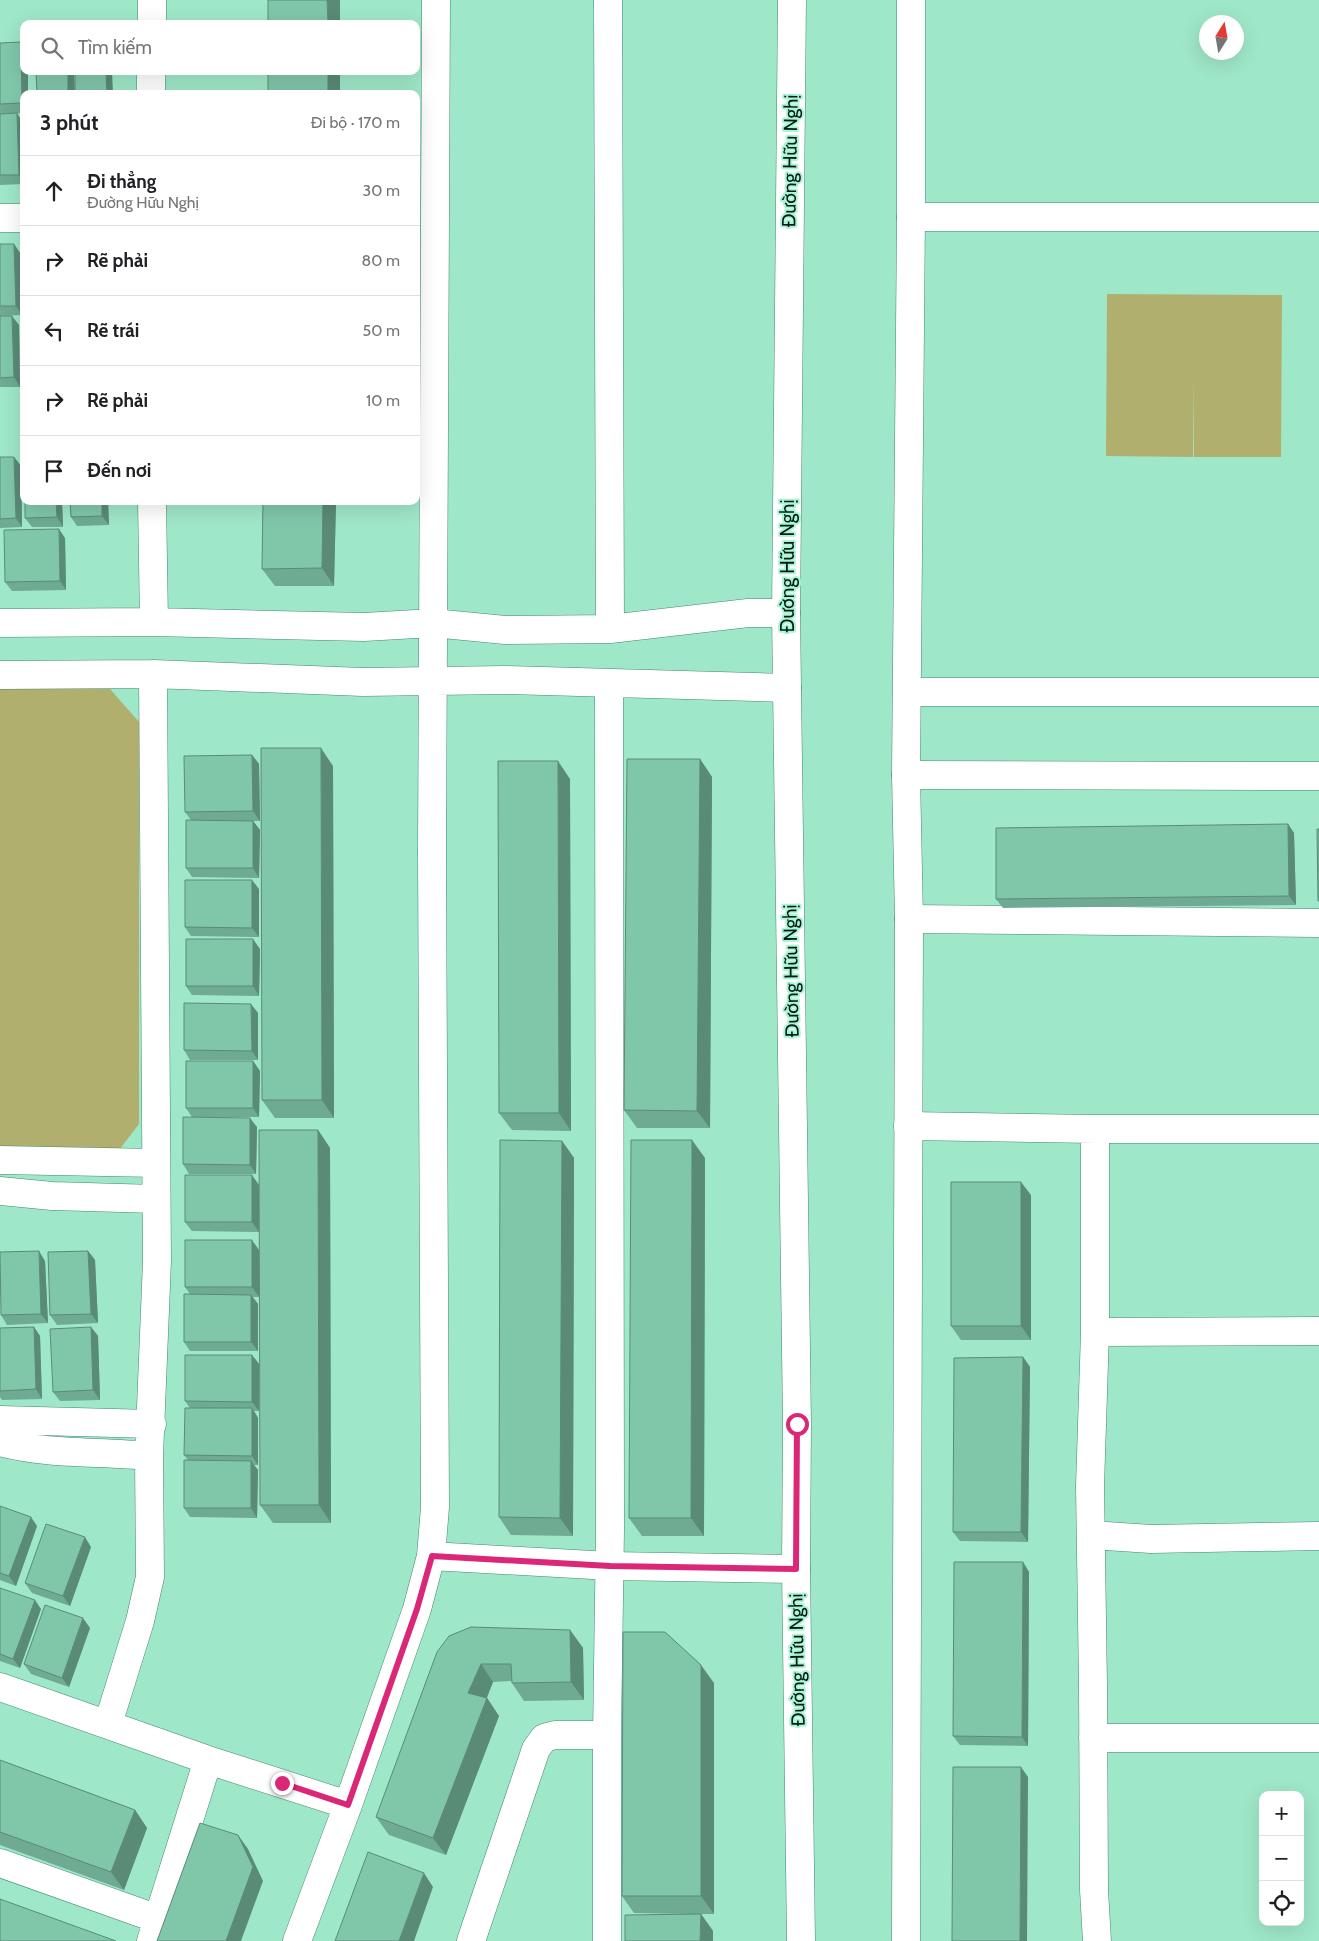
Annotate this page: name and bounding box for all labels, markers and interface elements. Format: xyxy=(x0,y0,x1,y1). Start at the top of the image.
north arrow xyxy=(1199,15,1244,60)
search box xyxy=(20,20,420,75)
icon: search xyxy=(38,34,66,62)
text: Tìm kiếm xyxy=(78,36,152,59)
street label: Đường Hữu Nghị xyxy=(777,94,803,228)
text: 3 phút xyxy=(40,110,98,135)
text: Đi bộ · 170 m xyxy=(311,113,400,132)
text: Đi thẳng xyxy=(87,170,156,193)
icon: ahead xyxy=(40,177,68,205)
text: 30 m xyxy=(363,181,400,200)
text: Đường Hữu Nghị xyxy=(87,193,199,212)
icon: right xyxy=(40,247,68,275)
text: Rẽ phải xyxy=(87,249,148,272)
text: 80 m xyxy=(362,251,400,270)
icon: left xyxy=(40,317,68,345)
text: Rẽ trái xyxy=(87,319,139,342)
text: 50 m xyxy=(363,321,400,340)
icon: right xyxy=(40,387,68,415)
text: Rẽ phải xyxy=(87,389,148,412)
text: 10 m xyxy=(366,391,400,410)
icon: arrive xyxy=(40,457,68,485)
text: Đến nơi xyxy=(87,459,151,482)
street label: Đường Hữu Nghị xyxy=(776,500,799,632)
street label: Đường Hữu Nghị xyxy=(778,904,804,1038)
route start xyxy=(786,1413,809,1436)
street label: Đường Hữu Nghị xyxy=(784,1593,810,1727)
route end xyxy=(271,1772,294,1795)
map controls xyxy=(1259,1791,1304,1926)
button: + xyxy=(1259,1791,1304,1836)
button: − xyxy=(1259,1836,1304,1881)
button: locate xyxy=(1259,1881,1304,1926)

